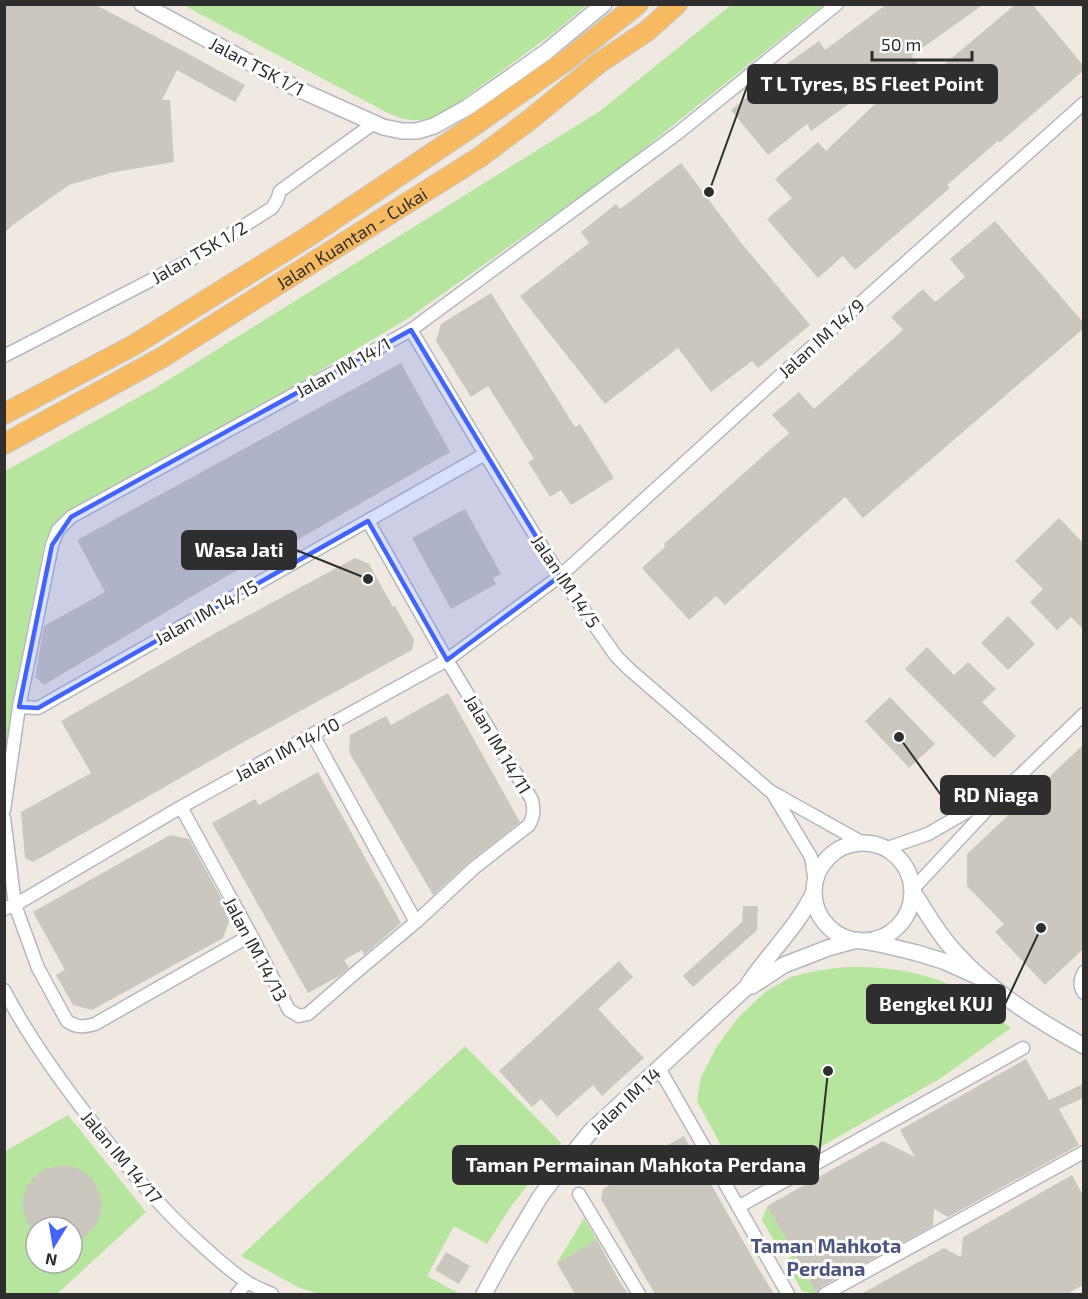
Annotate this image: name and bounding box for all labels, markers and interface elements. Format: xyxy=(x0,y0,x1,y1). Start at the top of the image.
scale bar xyxy=(872,24,972,62)
street label: Jalan TSK 1/1 xyxy=(206,32,308,100)
text: 50 m xyxy=(881,33,921,55)
callout: T L Tyres, BS Fleet Point xyxy=(748,65,997,103)
text: T L Tyres, BS Fleet Point xyxy=(760,71,984,96)
street label: Jalan Kuantan - Cukai xyxy=(272,182,431,294)
street label: Jalan TSK 1/2 xyxy=(147,216,251,288)
street label: Jalan IM 14/9 xyxy=(773,294,869,382)
street label: Jalan IM 14/1 xyxy=(292,332,394,402)
street label: Jalan IM 14/5 xyxy=(527,530,605,632)
callout: Wasa Jati xyxy=(182,531,296,569)
text: Wasa Jati xyxy=(194,537,284,561)
street label: Jalan IM 14/15 xyxy=(151,575,261,649)
street label: Jalan IM 14/11 xyxy=(460,690,536,798)
street label: Jalan IM 14/10 xyxy=(231,712,343,786)
callout: RD Niaga xyxy=(941,776,1050,814)
text: RD Niaga xyxy=(953,782,1039,806)
street label: Jalan IM 14/13 xyxy=(219,893,293,1005)
callout: Bengkel KUJ xyxy=(867,985,1005,1023)
text: Bengkel KUJ xyxy=(879,991,993,1015)
street label: Jalan IM 14 xyxy=(585,1062,665,1138)
street label: Jalan IM 14/17 xyxy=(77,1106,167,1208)
callout: Taman Permainan Mahkota Perdana xyxy=(453,1146,818,1184)
text: Taman Permainan Mahkota Perdana xyxy=(466,1152,806,1176)
north arrow xyxy=(24,1215,84,1275)
district label: Taman Mahkota Perdana xyxy=(751,1233,901,1280)
text: N xyxy=(44,1250,59,1271)

